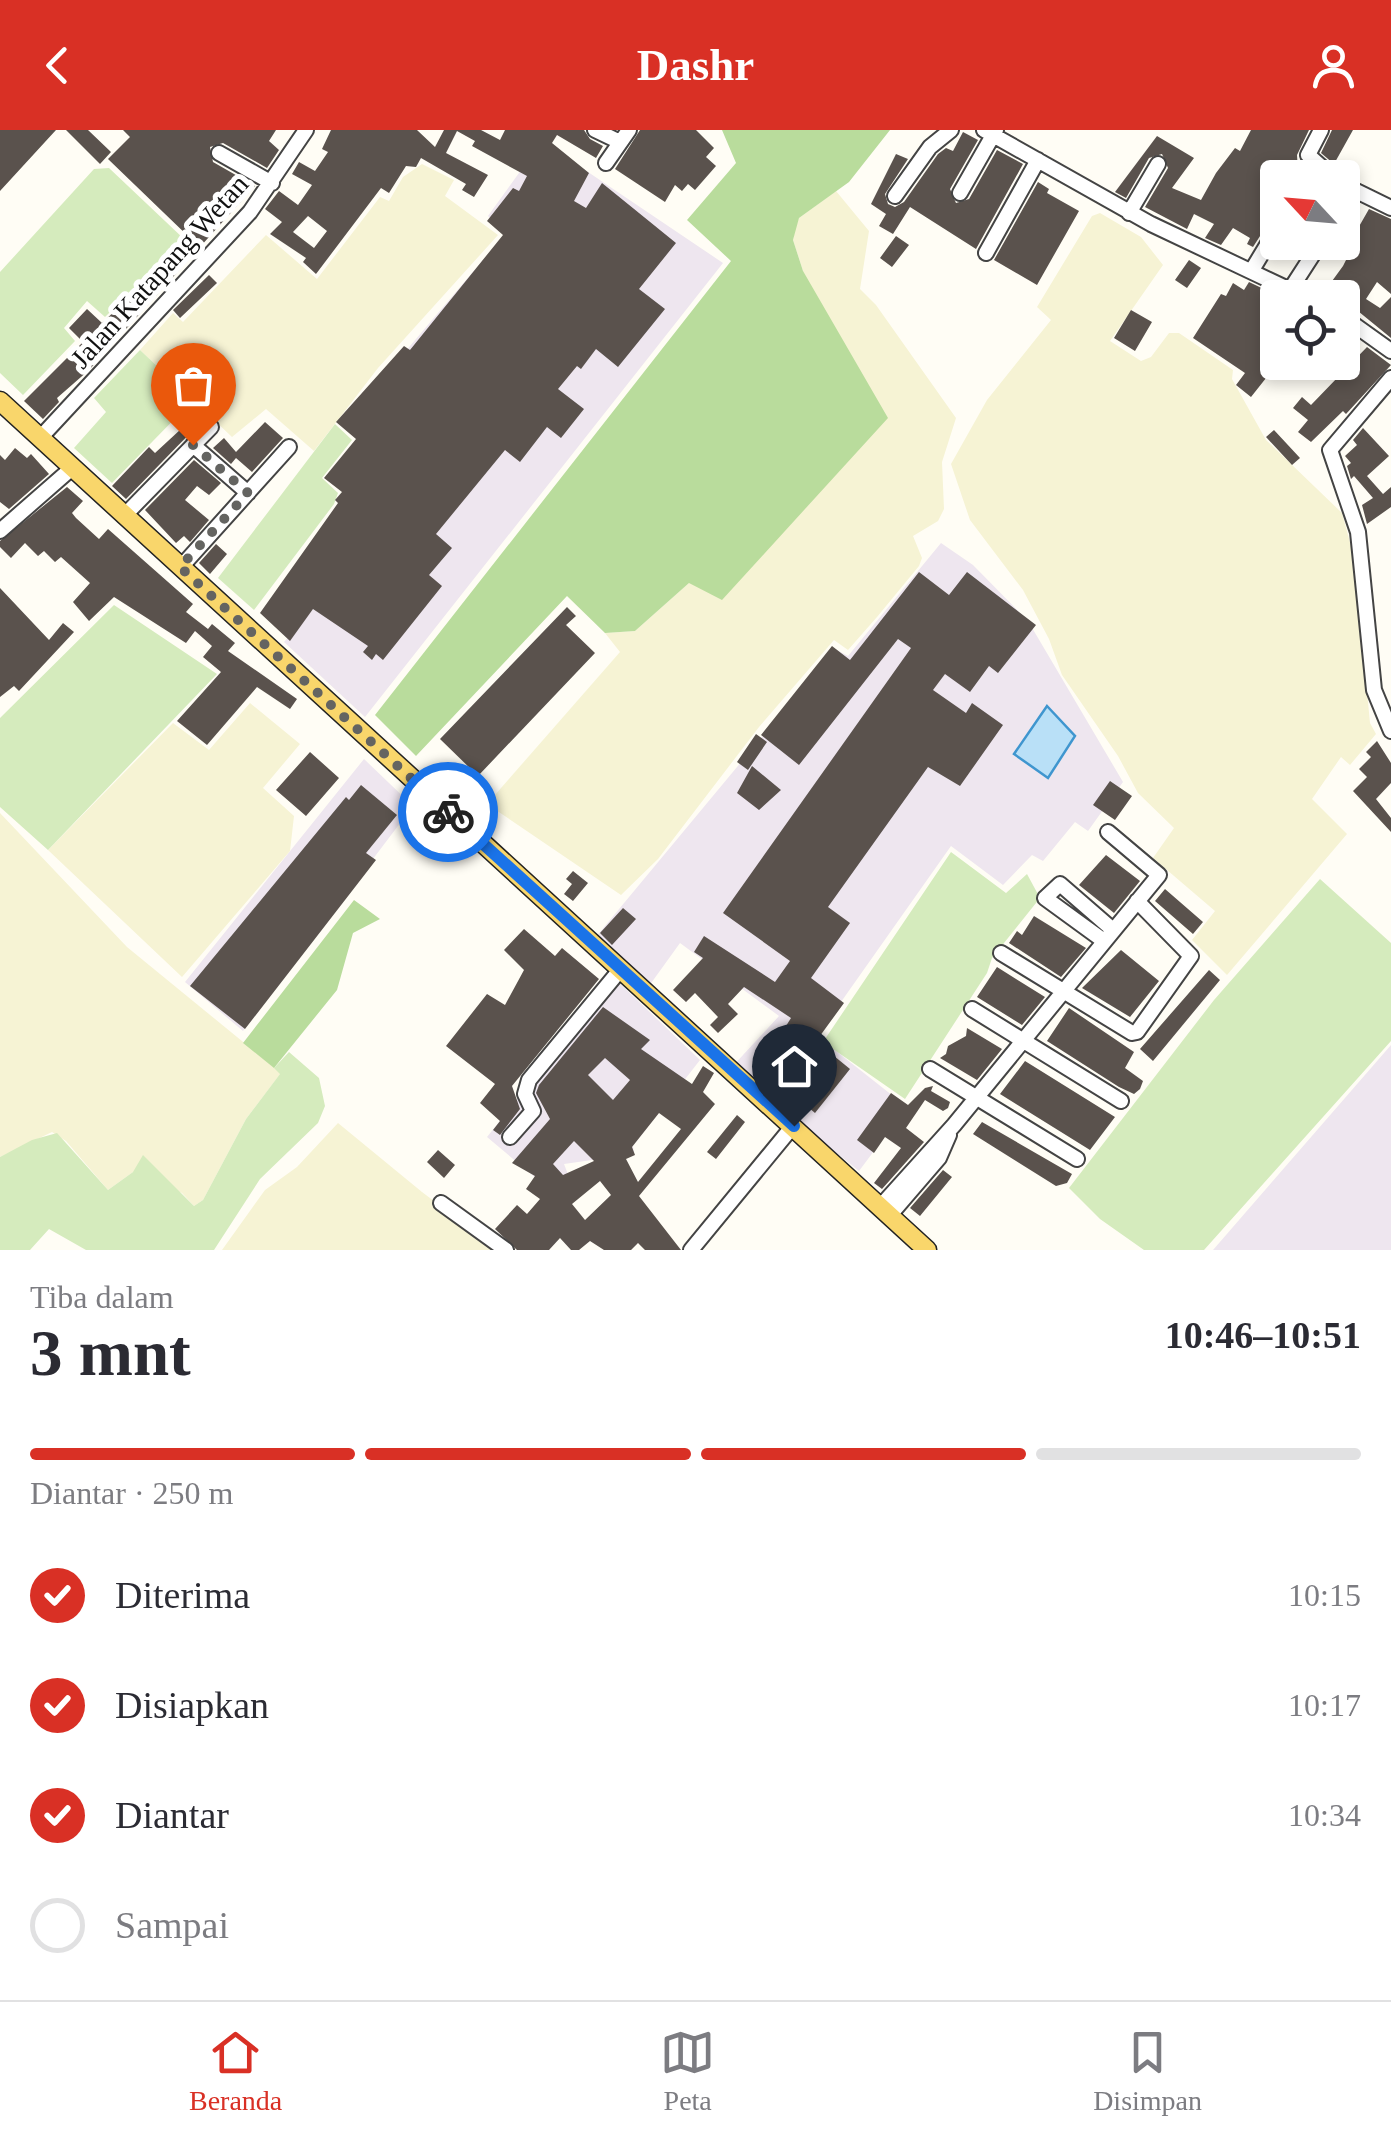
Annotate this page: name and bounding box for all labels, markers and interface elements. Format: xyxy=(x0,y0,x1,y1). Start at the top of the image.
icon: back xyxy=(30,38,85,93)
icon: person xyxy=(1306,38,1361,93)
text: Dashr xyxy=(637,40,754,90)
north arrow xyxy=(1260,160,1360,260)
map controls xyxy=(1260,160,1360,380)
street label: Jalan Katapang Wetan xyxy=(64,168,254,374)
button: locate xyxy=(1260,280,1360,380)
pin xyxy=(151,343,236,446)
icon: bag xyxy=(166,358,221,413)
courier xyxy=(398,762,498,862)
icon: bike xyxy=(421,785,476,840)
pin xyxy=(752,1024,837,1127)
icon: home xyxy=(767,1039,822,1094)
text: Tiba dalam xyxy=(30,1279,174,1315)
text: 10:46–10:51 xyxy=(1165,1314,1361,1356)
text: 3 mnt xyxy=(30,1317,191,1389)
text: Diantar · 250 m xyxy=(30,1475,234,1511)
icon: check xyxy=(30,1568,85,1623)
text: Diterima xyxy=(115,1574,250,1616)
text: 10:15 xyxy=(1288,1577,1361,1613)
icon: check xyxy=(30,1678,85,1733)
text: Disiapkan xyxy=(115,1684,269,1726)
text: 10:17 xyxy=(1288,1687,1361,1723)
icon: check xyxy=(30,1788,85,1843)
text: Diantar xyxy=(115,1794,229,1836)
text: 10:34 xyxy=(1288,1797,1361,1833)
text: Sampai xyxy=(115,1904,229,1946)
tab: Beranda xyxy=(189,2025,282,2117)
tab: Peta xyxy=(660,2025,715,2117)
tab: Disimpan xyxy=(1093,2025,1202,2117)

